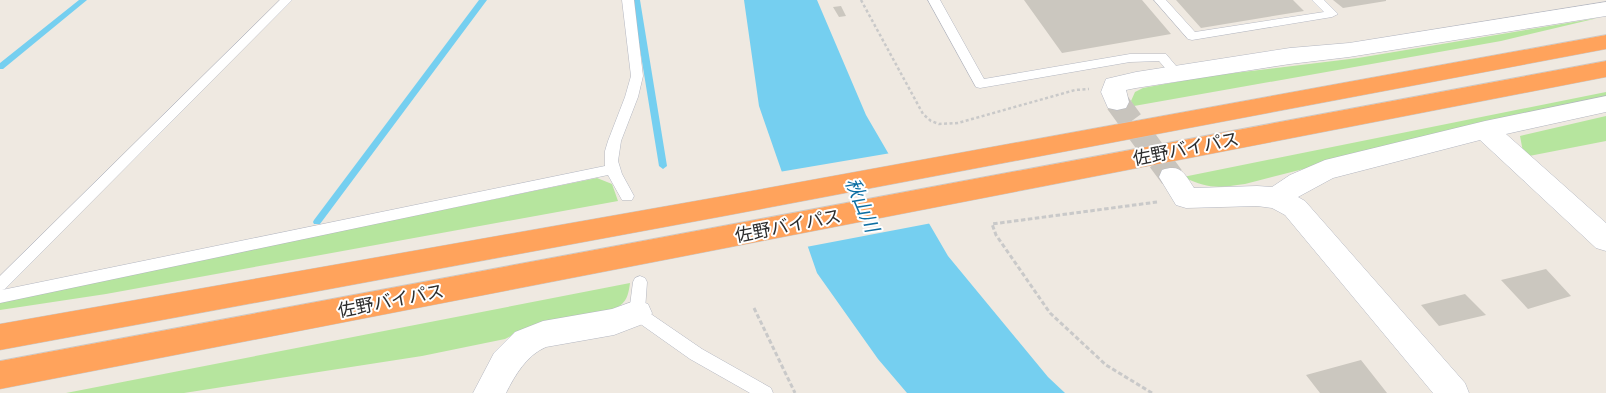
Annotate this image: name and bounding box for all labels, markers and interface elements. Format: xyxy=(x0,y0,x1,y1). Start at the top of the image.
street label: 佐野バイパス xyxy=(1131,128,1241,170)
water label: 秋山川 xyxy=(840,174,885,238)
street label: 佐野バイパス xyxy=(733,205,843,247)
street label: 佐野バイパス xyxy=(336,280,446,322)

